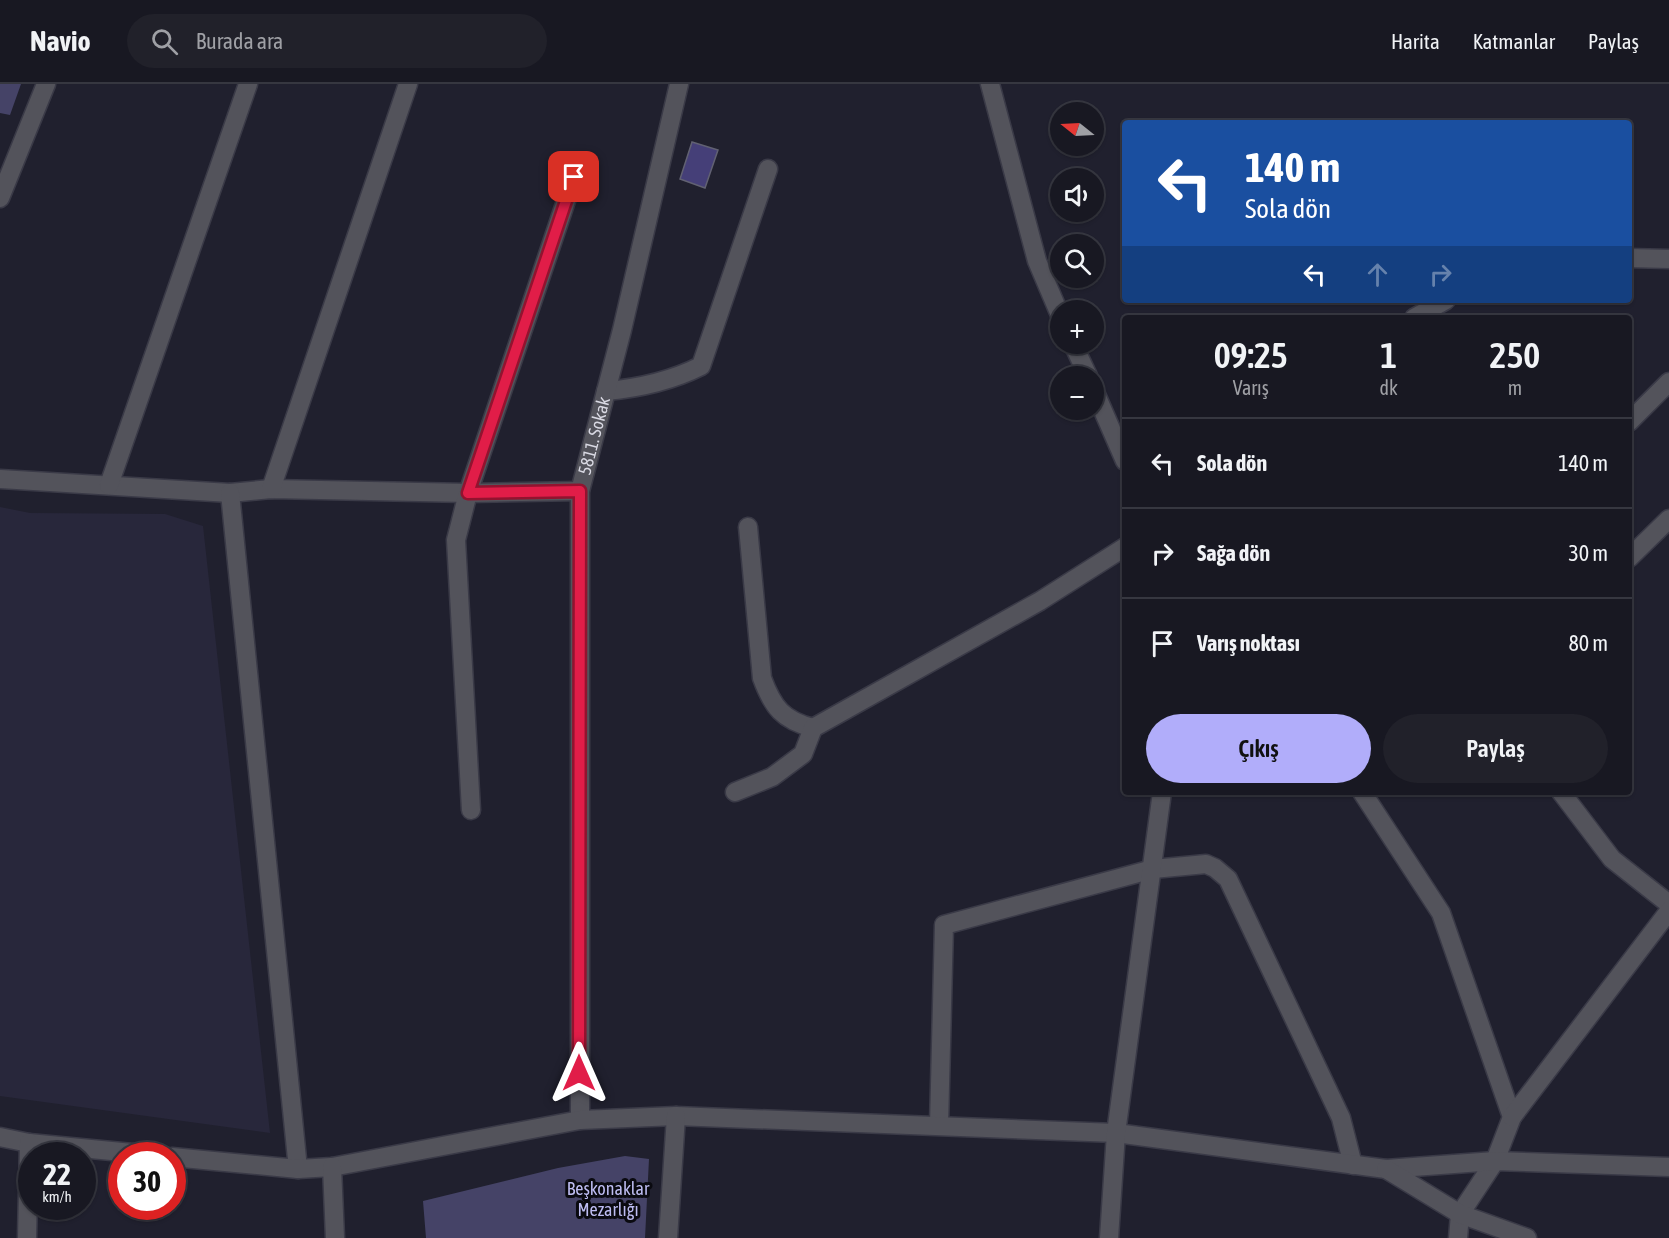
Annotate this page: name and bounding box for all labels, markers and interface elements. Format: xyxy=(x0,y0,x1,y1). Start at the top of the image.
search box xyxy=(127,14,547,68)
text: Navio xyxy=(30,25,91,57)
icon: search xyxy=(148,25,181,58)
text: Burada ara xyxy=(196,28,283,54)
text: Harita xyxy=(1391,29,1440,53)
text: Katmanlar xyxy=(1473,29,1555,53)
text: Paylaş xyxy=(1588,29,1639,53)
north arrow xyxy=(1050,102,1104,156)
map controls xyxy=(1050,102,1104,420)
text: 140 m xyxy=(1245,143,1340,191)
icon: left xyxy=(1146,144,1224,222)
pin xyxy=(548,151,599,202)
icon: arrive xyxy=(557,160,590,193)
button: sound xyxy=(1050,168,1104,222)
text: Sola dön xyxy=(1245,193,1331,224)
button: search xyxy=(1050,234,1104,288)
icon: left xyxy=(1298,258,1331,291)
icon: ahead xyxy=(1361,258,1394,291)
icon: right xyxy=(1424,258,1457,291)
button: + xyxy=(1050,300,1104,354)
text: 09:25 xyxy=(1214,334,1288,376)
text: 1 xyxy=(1380,334,1397,376)
text: 250 xyxy=(1489,334,1540,376)
button: − xyxy=(1050,366,1104,420)
text: Varış xyxy=(1233,376,1269,399)
text: dk xyxy=(1380,376,1398,399)
text: m xyxy=(1508,376,1522,399)
street label: 5811. Sokak xyxy=(574,394,614,477)
icon: left xyxy=(1146,447,1179,480)
text: Sola dön xyxy=(1197,450,1267,476)
text: 140 m xyxy=(1558,450,1608,476)
icon: right xyxy=(1146,537,1179,570)
text: Sağa dön xyxy=(1197,540,1270,566)
text: 30 m xyxy=(1568,540,1608,566)
icon: arrive xyxy=(1146,627,1179,660)
text: Varış noktası xyxy=(1197,630,1300,656)
text: 80 m xyxy=(1568,630,1608,656)
button: Çıkış xyxy=(1146,714,1371,783)
button: Paylaş xyxy=(1383,714,1608,783)
position arrow xyxy=(547,1041,611,1105)
speed limit sign: 30 xyxy=(108,1142,186,1220)
text: 22 xyxy=(43,1157,71,1191)
park label: Beşkonaklar Mezarlığı xyxy=(567,1178,650,1220)
text: km/h xyxy=(42,1188,72,1205)

